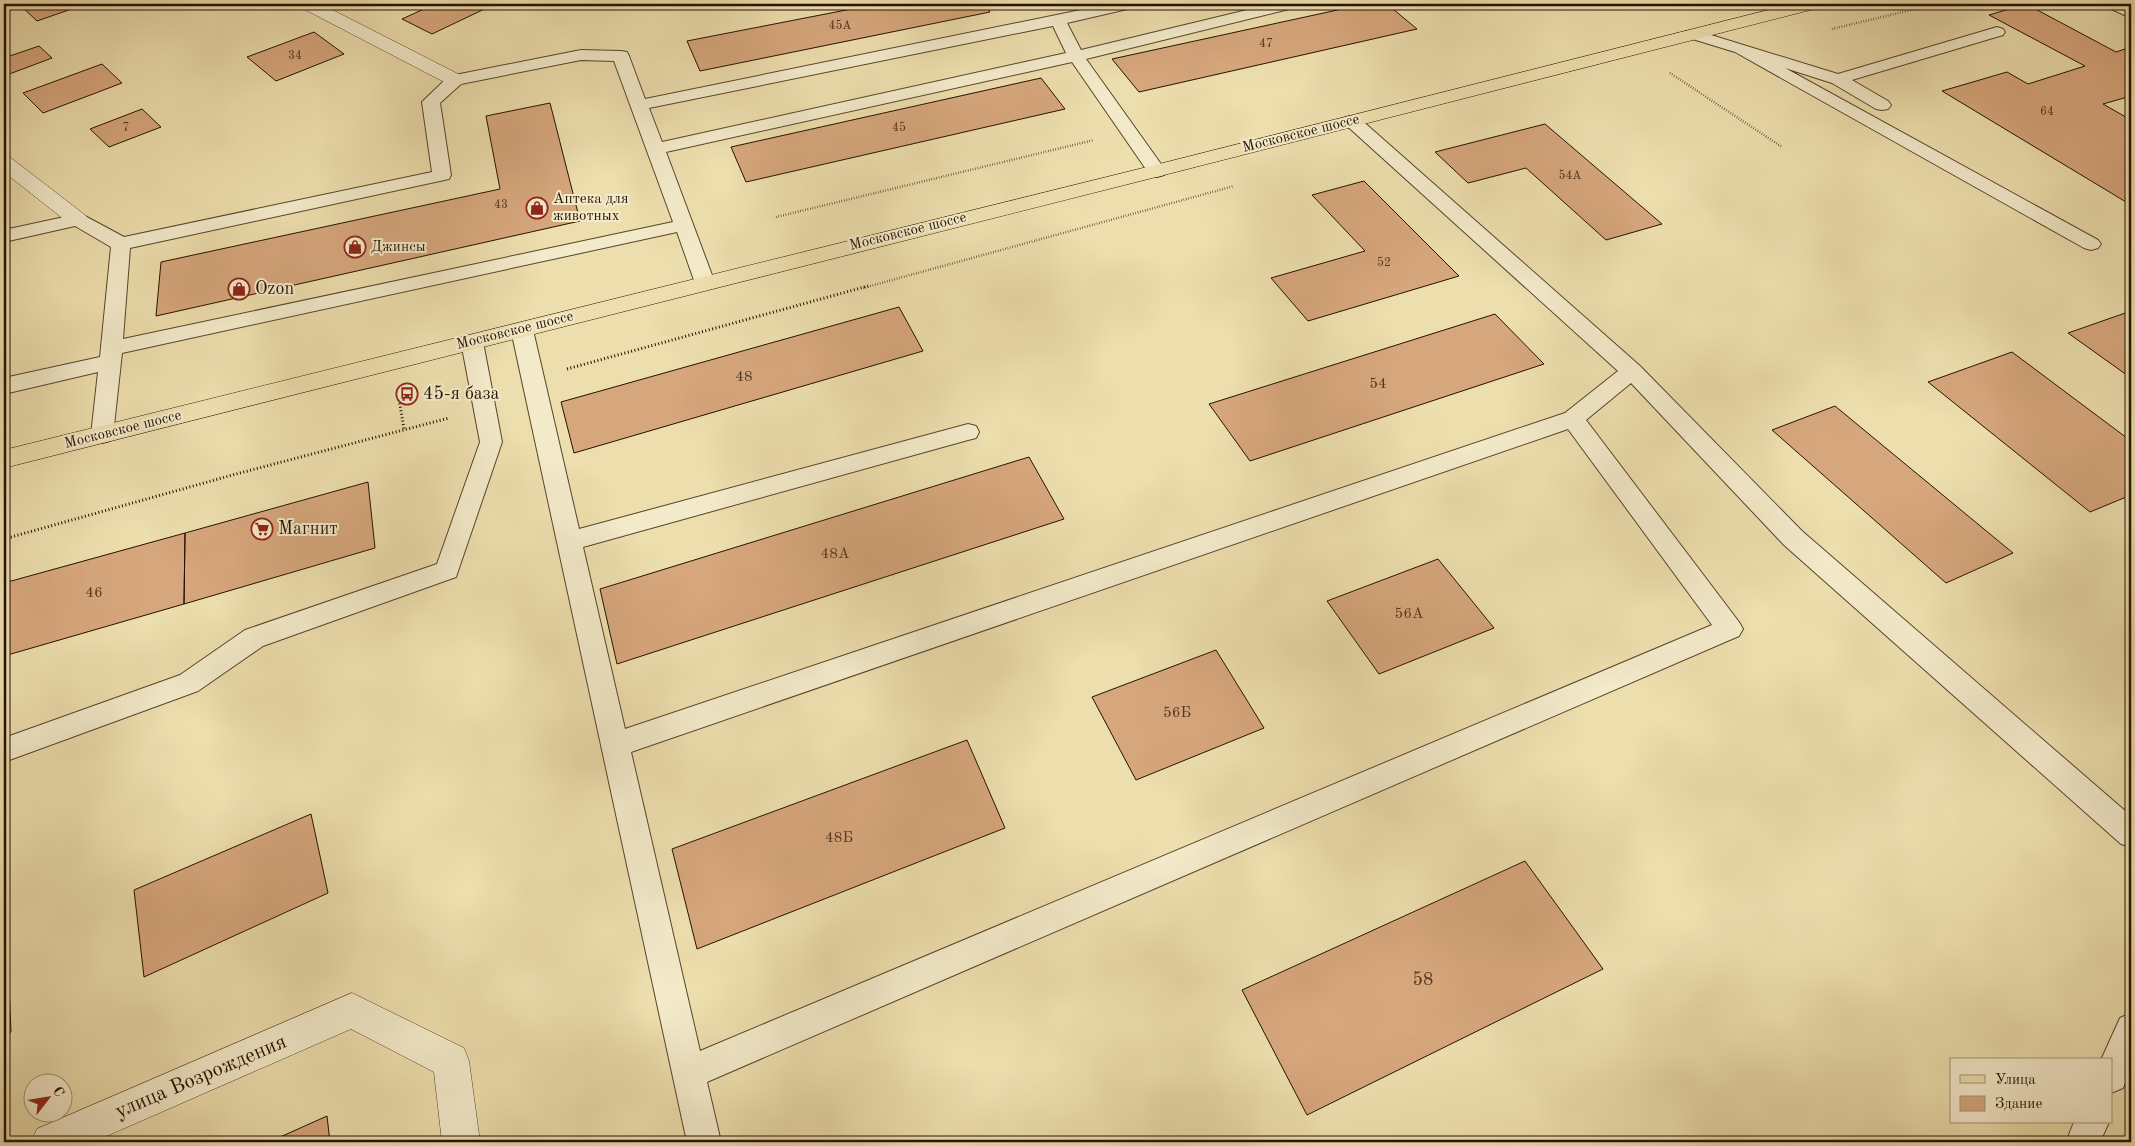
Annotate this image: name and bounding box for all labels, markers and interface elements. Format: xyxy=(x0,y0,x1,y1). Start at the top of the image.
house number: 45А xyxy=(828,19,852,32)
house number: 47 xyxy=(1259,38,1273,50)
house number: 34 xyxy=(288,50,302,62)
house number: 64 xyxy=(2040,106,2054,118)
street label: Московское шоссе xyxy=(1241,112,1361,156)
house number: 45 xyxy=(892,121,906,134)
house number: 7 xyxy=(123,122,129,134)
house number: 54А xyxy=(1558,169,1582,182)
place label: Аптека для животных xyxy=(553,192,629,224)
shop icon: Аптека для животных xyxy=(525,196,549,220)
house number: 43 xyxy=(494,199,508,211)
street label: Московское шоссе xyxy=(848,210,968,254)
shop icon: Джинсы xyxy=(343,235,367,259)
place label: Джинсы xyxy=(371,240,426,255)
house number: 52 xyxy=(1377,256,1391,269)
shop icon: Ozon xyxy=(227,277,251,301)
place label: Ozon xyxy=(255,280,294,298)
street label: Московское шоссе xyxy=(455,309,575,353)
house number: 48 xyxy=(735,370,753,385)
house number: 54 xyxy=(1369,377,1387,392)
bus stop icon: 45-я база xyxy=(395,382,419,406)
place label: 45-я база xyxy=(423,385,500,403)
street label: Московское шоссе xyxy=(63,408,183,452)
supermarket icon: Магнит xyxy=(250,517,274,541)
place label: Магнит xyxy=(278,520,338,538)
house number: 48А xyxy=(821,547,850,562)
house number: 46 xyxy=(85,586,103,601)
house number: 56А xyxy=(1395,607,1424,622)
house number: 56Б xyxy=(1163,706,1191,721)
house number: 48Б xyxy=(825,831,853,846)
house number: 58 xyxy=(1413,971,1433,989)
street label: улица Возрождения xyxy=(112,1031,290,1123)
legend xyxy=(1950,1058,2112,1124)
text: Улица xyxy=(1995,1073,2036,1088)
north arrow xyxy=(22,1074,72,1124)
text: С xyxy=(50,1084,67,1099)
text: Здание xyxy=(1995,1097,2042,1112)

